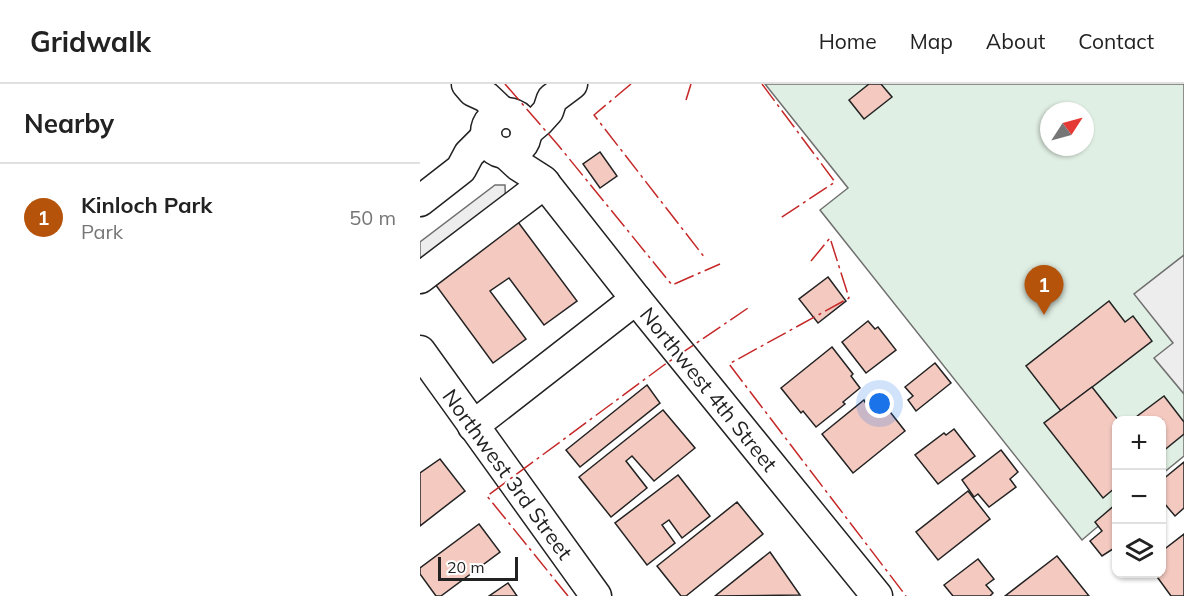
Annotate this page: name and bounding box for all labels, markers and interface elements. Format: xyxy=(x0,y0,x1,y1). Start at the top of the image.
text: Gridwalk xyxy=(30,24,151,59)
text: Home xyxy=(819,28,877,54)
text: Map xyxy=(910,28,953,54)
text: About xyxy=(986,28,1045,54)
text: Contact xyxy=(1078,28,1154,54)
north arrow xyxy=(1040,102,1094,156)
text: Nearby xyxy=(24,107,114,140)
text: Kinloch Park xyxy=(81,191,212,219)
text: 1 xyxy=(38,205,50,230)
text: 50 m xyxy=(349,205,396,230)
text: Park xyxy=(81,219,123,244)
pin: 1 xyxy=(1024,266,1064,315)
street label: Northwest 4th Street xyxy=(635,302,783,476)
street label: Northwest 3rd Street xyxy=(437,384,579,564)
your location xyxy=(865,389,894,418)
map controls xyxy=(1112,416,1166,578)
button: + xyxy=(1112,416,1166,470)
button: − xyxy=(1112,470,1166,524)
button: layers xyxy=(1112,524,1166,578)
scale bar xyxy=(438,554,518,582)
text: 20 m xyxy=(447,557,484,577)

